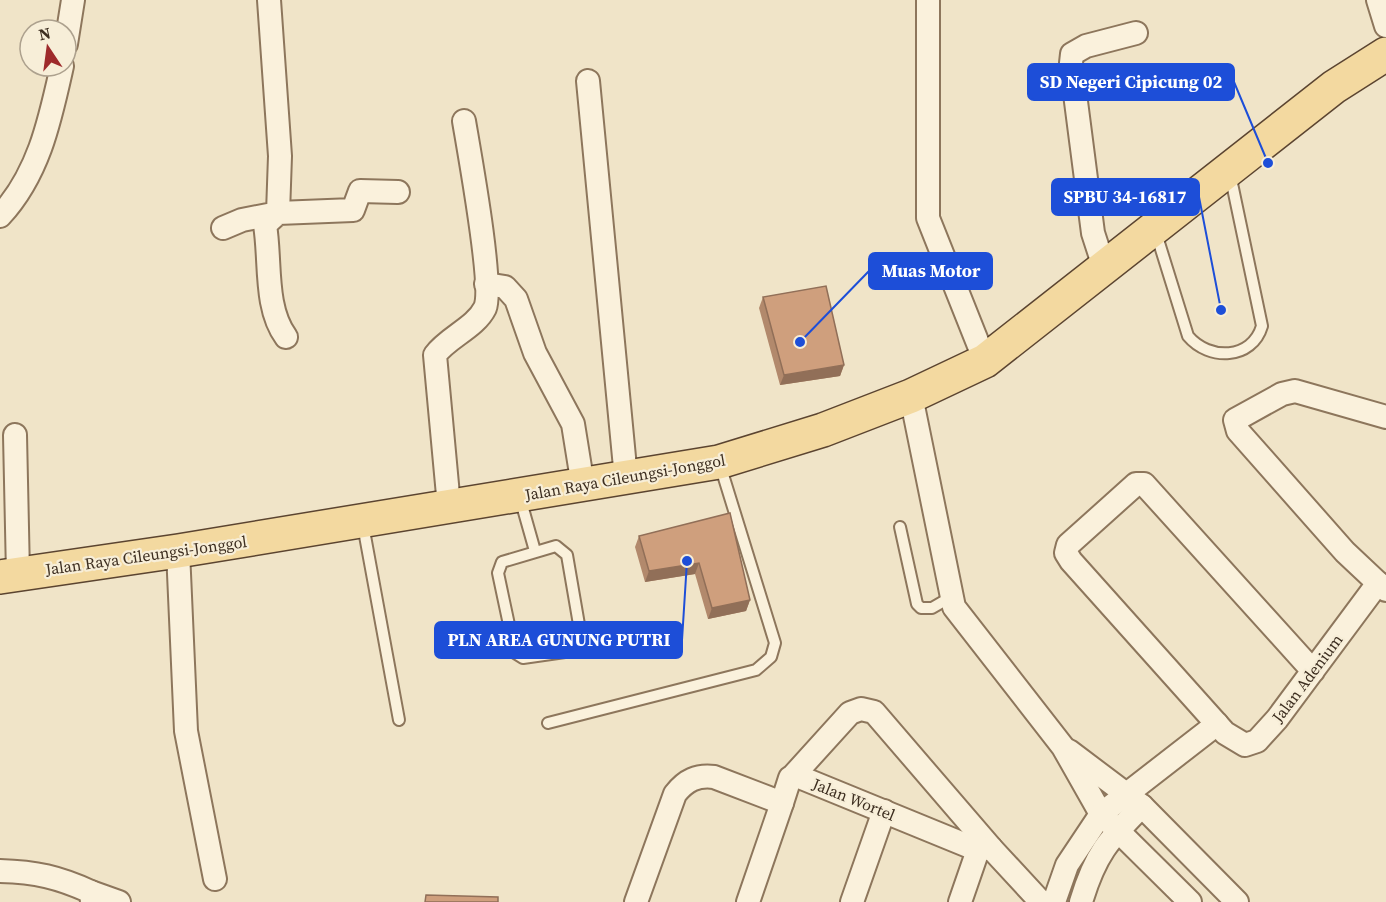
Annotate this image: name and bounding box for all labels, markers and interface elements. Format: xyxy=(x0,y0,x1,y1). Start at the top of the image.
north arrow xyxy=(18,18,78,78)
text: N xyxy=(36,21,53,45)
callout: SD Negeri Cipicung 02 xyxy=(1028,64,1234,100)
text: SD Negeri Cipicung 02 xyxy=(1040,69,1223,94)
callout: SPBU 34-16817 xyxy=(1052,179,1199,215)
text: SPBU 34-16817 xyxy=(1063,184,1187,209)
callout: Muas Motor xyxy=(869,253,992,289)
text: Muas Motor xyxy=(882,258,981,283)
street label: Jalan Raya Cileungsi-Jonggol xyxy=(522,448,727,506)
street label: Jalan Raya Cileungsi-Jonggol xyxy=(43,530,248,580)
callout: PLN AREA GUNUNG PUTRI xyxy=(435,622,682,658)
text: PLN AREA GUNUNG PUTRI xyxy=(448,627,670,652)
street label: Jalan Adenium xyxy=(1266,629,1348,728)
street label: Jalan Wortel xyxy=(808,772,899,826)

